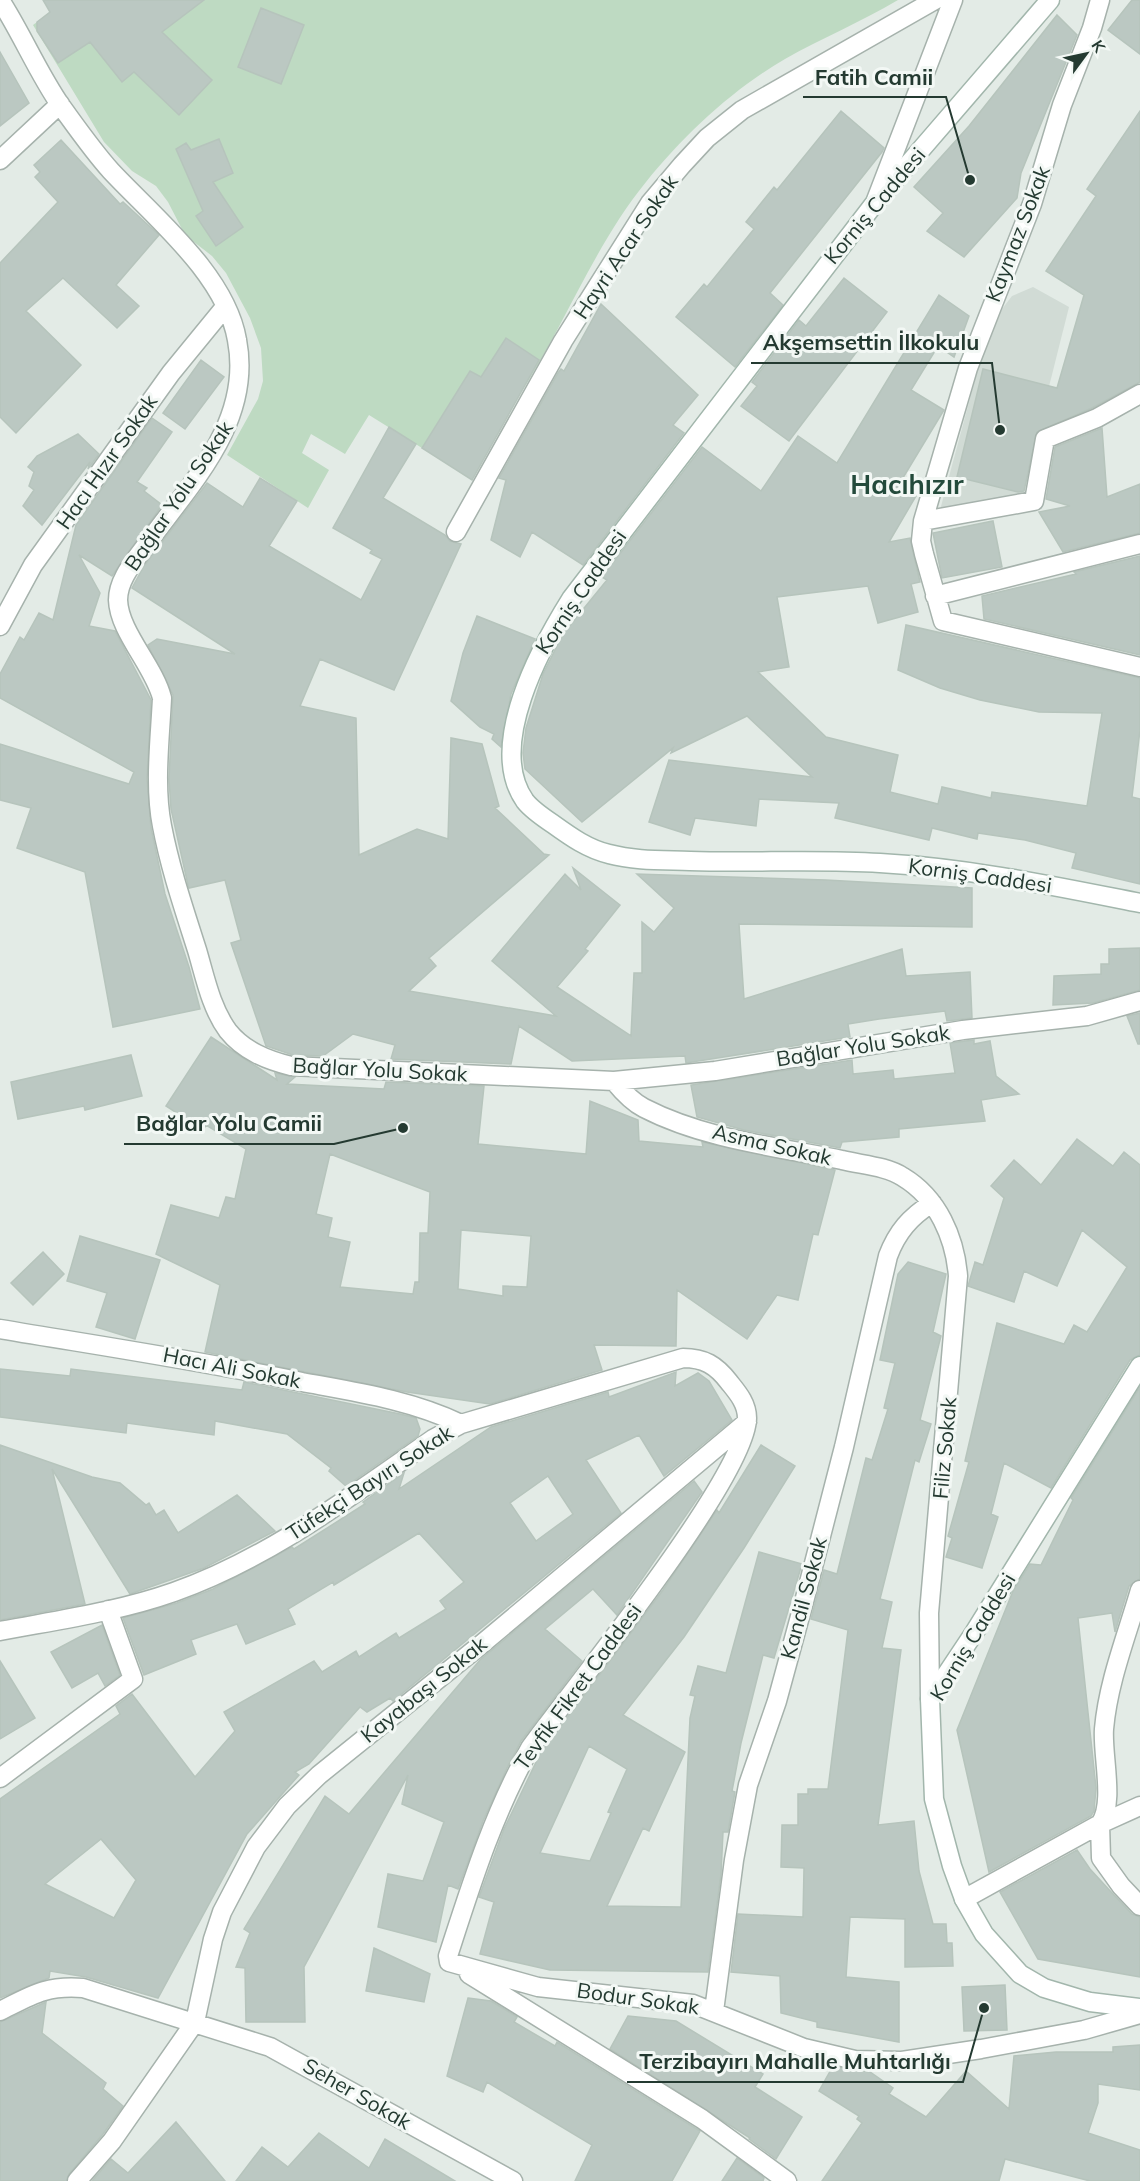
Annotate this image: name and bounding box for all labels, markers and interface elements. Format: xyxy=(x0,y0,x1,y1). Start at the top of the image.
north arrow xyxy=(1056,24,1116,84)
text: K xyxy=(1087,36,1111,57)
callout: Fatih Camii xyxy=(803,57,946,97)
text: Fatih Camii xyxy=(815,63,933,91)
street label: Korniş Caddesi xyxy=(818,142,931,269)
street label: Kaymaz Sokak xyxy=(979,162,1055,305)
street label: Hayri Acar Sokak xyxy=(567,169,683,324)
callout: Akşemsettin İlkokulu xyxy=(751,323,992,363)
text: Akşemsettin İlkokulu xyxy=(763,328,979,356)
street label: Hacı Hızır Sokak xyxy=(50,389,162,534)
street label: Bağlar Yolu Sokak xyxy=(118,415,238,575)
district label: Hacıhızır xyxy=(850,467,964,501)
street label: Korniş Caddesi xyxy=(529,524,631,659)
street label: Korniş Caddesi xyxy=(907,852,1054,898)
street label: Bağlar Yolu Sokak xyxy=(774,1018,952,1072)
street label: Bağlar Yolu Sokak xyxy=(292,1051,468,1087)
callout: Bağlar Yolu Camii xyxy=(124,1104,334,1144)
text: Bağlar Yolu Camii xyxy=(136,1109,322,1137)
street label: Asma Sokak xyxy=(710,1118,834,1170)
street label: Hacı Ali Sokak xyxy=(161,1341,303,1393)
street label: Filiz Sokak xyxy=(927,1396,961,1500)
street label: Tüfekçi Bayırı Sokak xyxy=(281,1419,458,1546)
street label: Kandil Sokak xyxy=(774,1534,832,1662)
street label: Korniş Caddesi xyxy=(924,1568,1021,1705)
street label: Tevfik Fikret Caddesi xyxy=(508,1598,646,1775)
street label: Kayabaşı Sokak xyxy=(355,1630,492,1748)
street label: Bodur Sokak xyxy=(575,1977,701,2019)
callout: Terzibayırı Mahalle Muhtarlığı xyxy=(627,2042,963,2082)
text: Terzibayırı Mahalle Muhtarlığı xyxy=(639,2047,951,2075)
street label: Seher Sokak xyxy=(299,2052,416,2135)

